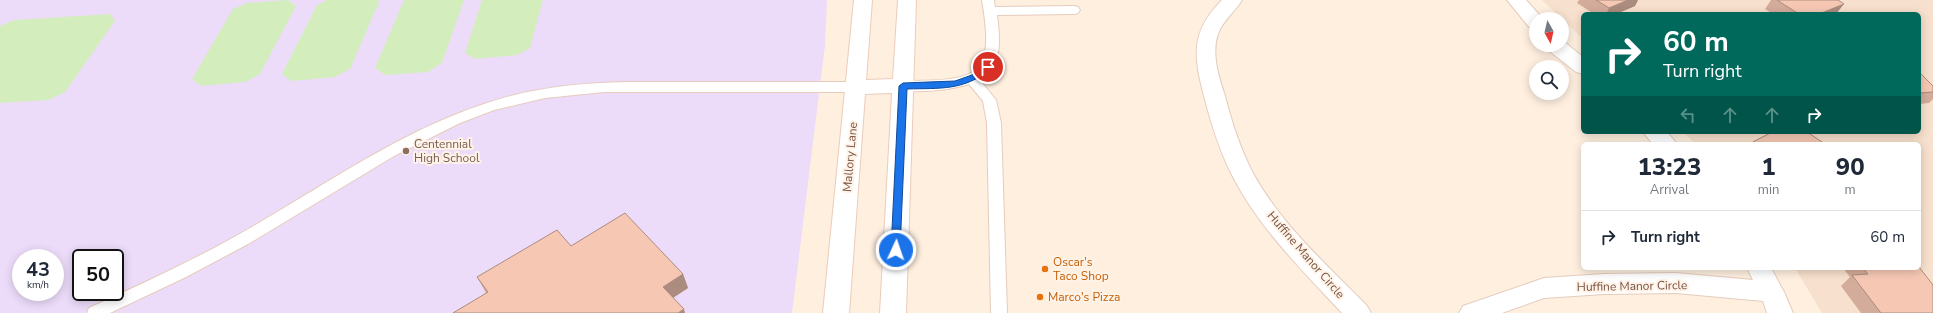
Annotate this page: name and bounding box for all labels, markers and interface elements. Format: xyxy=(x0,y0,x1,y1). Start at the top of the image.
north arrow xyxy=(1529,12,1569,52)
map controls xyxy=(1529,12,1569,100)
text: 60 m xyxy=(1663,23,1729,61)
icon: right xyxy=(1597,28,1649,80)
pin xyxy=(971,50,1005,84)
icon: arrive xyxy=(977,56,999,78)
text: Turn right xyxy=(1663,59,1742,83)
button: search xyxy=(1529,60,1569,100)
icon: left xyxy=(1677,104,1699,126)
icon: ahead xyxy=(1719,104,1741,126)
icon: ahead xyxy=(1761,104,1783,126)
icon: right xyxy=(1803,104,1825,126)
street label: Mallory Lane xyxy=(839,121,861,193)
place label: Centennial High School xyxy=(414,136,480,166)
marker: Centennial High School xyxy=(401,146,411,156)
text: 13:23 xyxy=(1637,151,1701,183)
text: 1 xyxy=(1761,151,1776,183)
text: 90 xyxy=(1836,151,1865,183)
text: Arrival xyxy=(1650,181,1689,199)
text: min xyxy=(1758,181,1779,199)
text: m xyxy=(1845,181,1856,199)
street label: Huffine Manor Circle xyxy=(1264,208,1348,302)
icon: right xyxy=(1597,226,1619,248)
text: Turn right xyxy=(1631,227,1700,247)
text: 60 m xyxy=(1870,227,1905,247)
position arrow xyxy=(875,229,917,271)
speed limit sign: 50 xyxy=(72,249,124,301)
place label: Oscar's Taco Shop xyxy=(1053,254,1109,284)
text: 43 xyxy=(26,256,50,283)
marker: Oscar's Taco Shop xyxy=(1040,264,1050,274)
street label: Huffine Manor Circle xyxy=(1577,277,1687,295)
text: km/h xyxy=(27,278,49,292)
place label: Marco's Pizza xyxy=(1048,289,1120,305)
marker: Marco's Pizza xyxy=(1035,292,1045,302)

